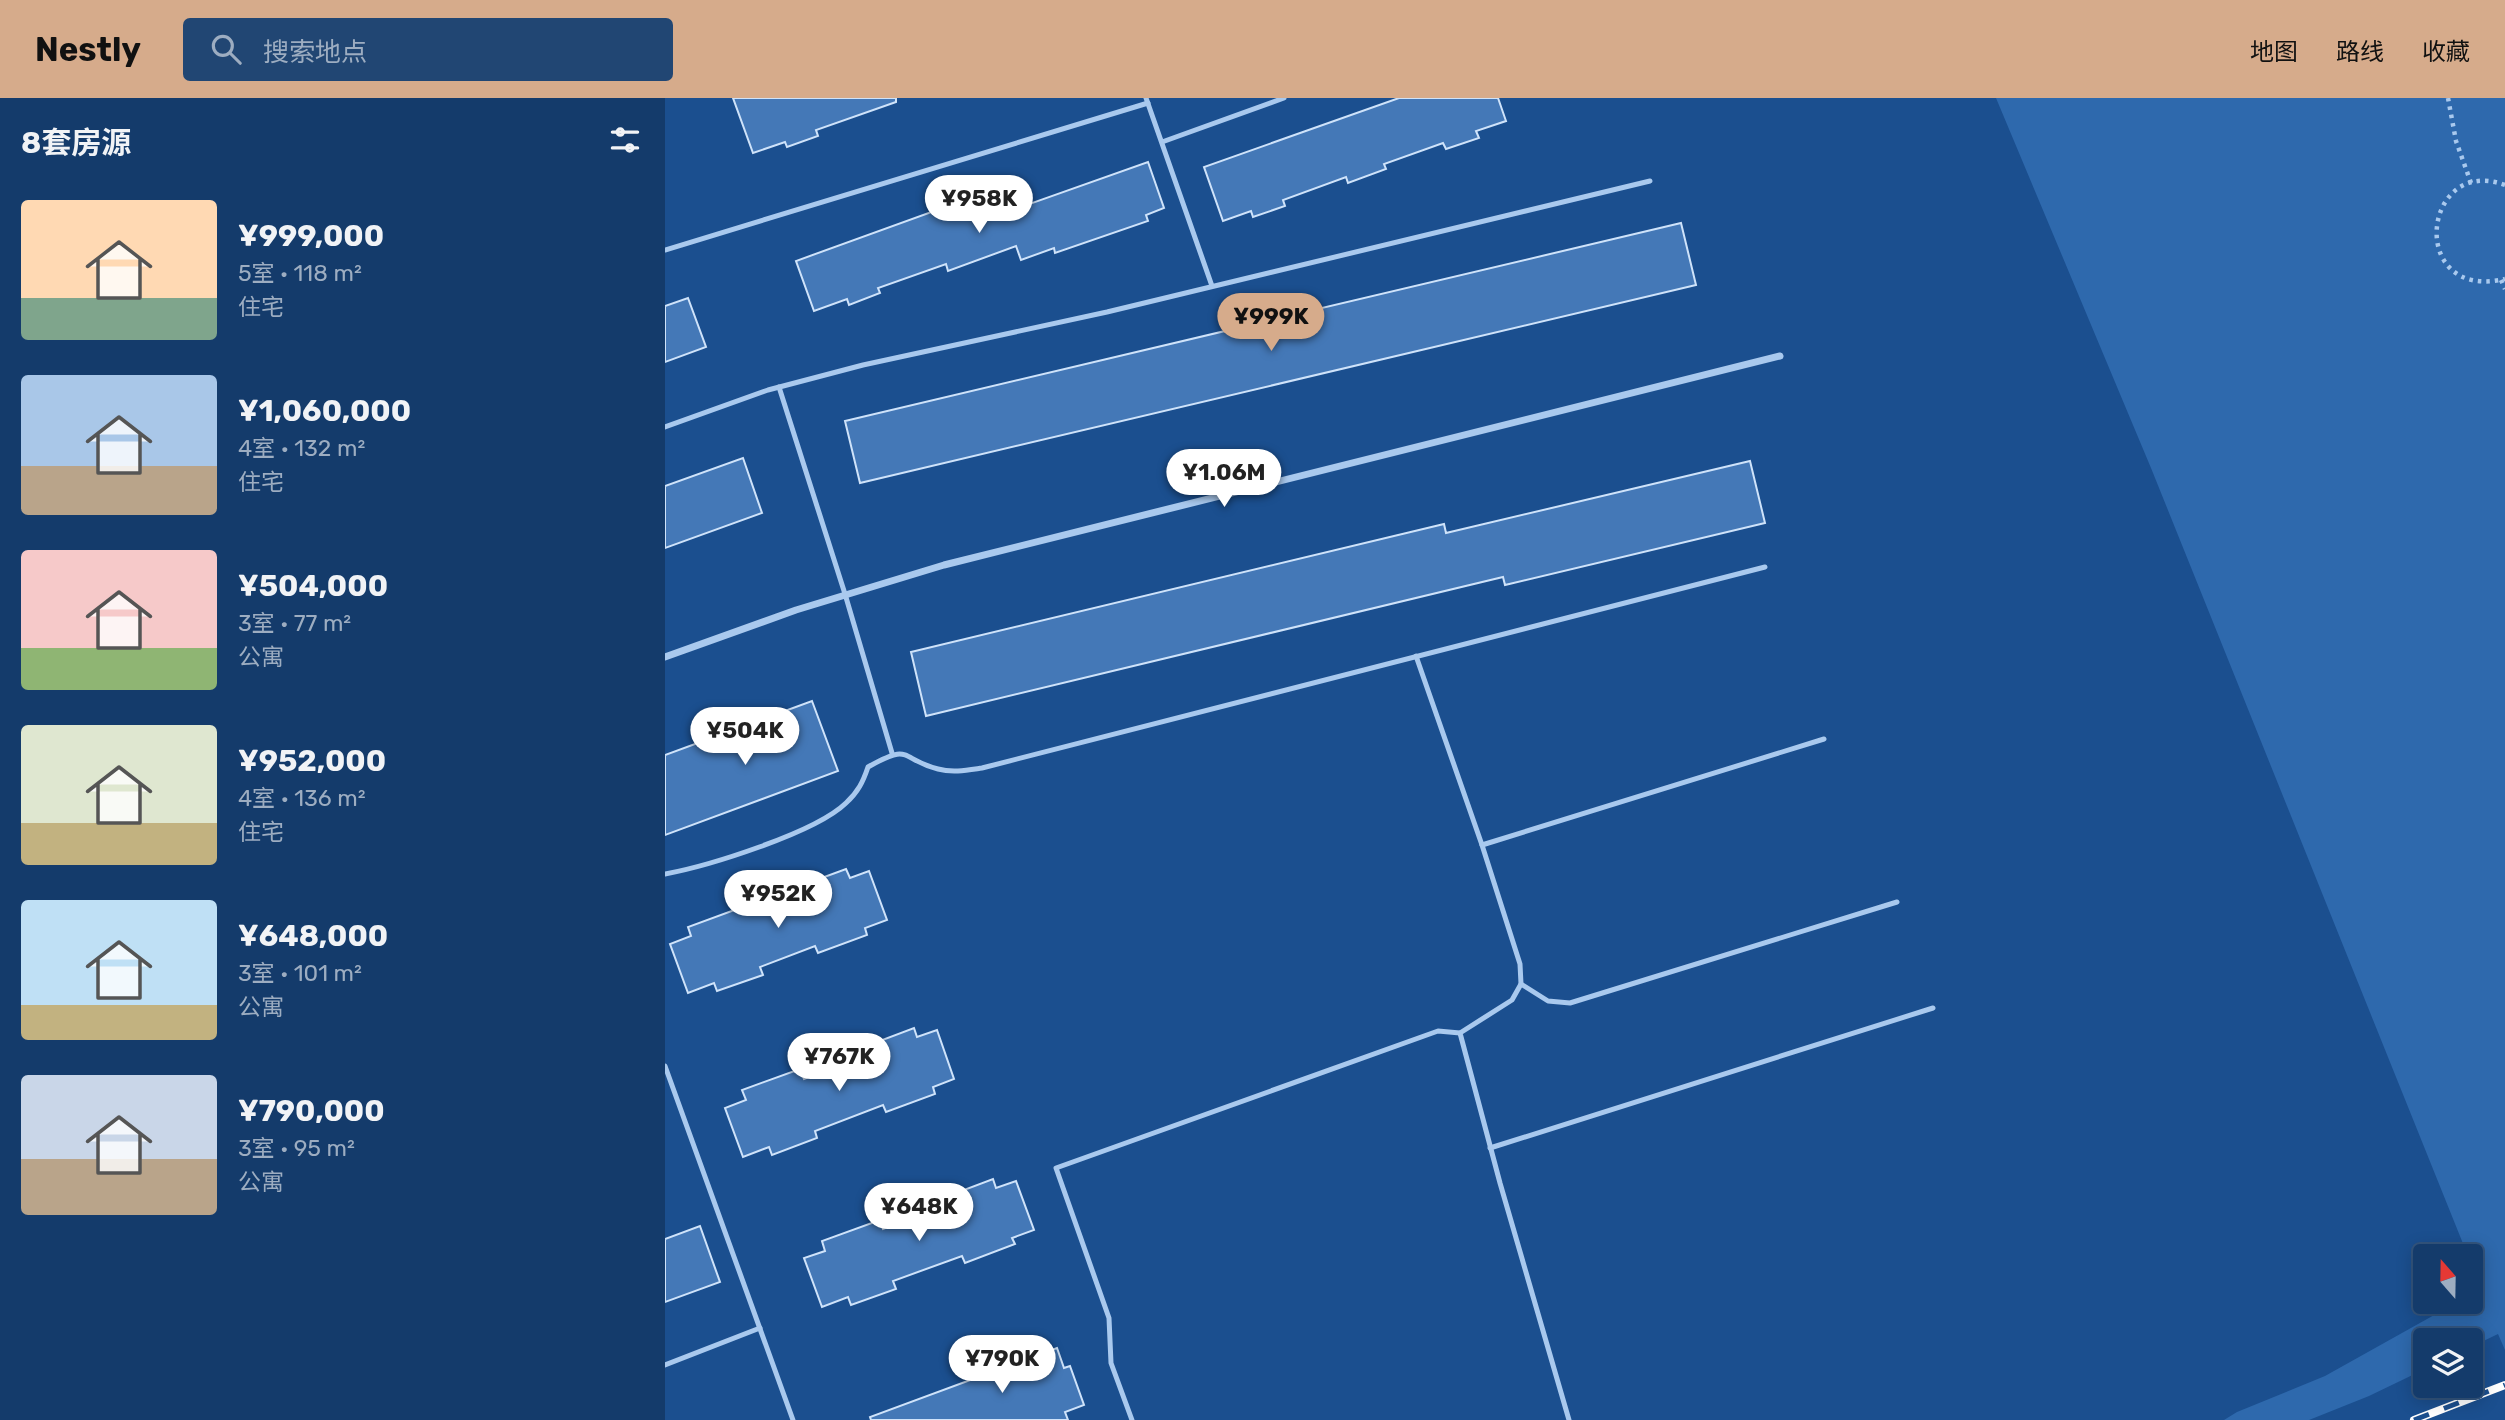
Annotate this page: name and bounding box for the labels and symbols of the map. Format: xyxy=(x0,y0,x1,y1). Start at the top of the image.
pin: ¥958K xyxy=(930,176,1028,235)
pin: ¥999K xyxy=(1222,294,1320,353)
pin: ¥1.06M xyxy=(1167,450,1281,509)
pin: ¥504K xyxy=(696,708,794,767)
pin: ¥952K xyxy=(729,870,827,930)
pin: ¥767K xyxy=(790,1034,888,1093)
pin: ¥648K xyxy=(870,1184,968,1243)
north arrow xyxy=(2413,1244,2483,1314)
pin: ¥790K xyxy=(953,1336,1051,1395)

